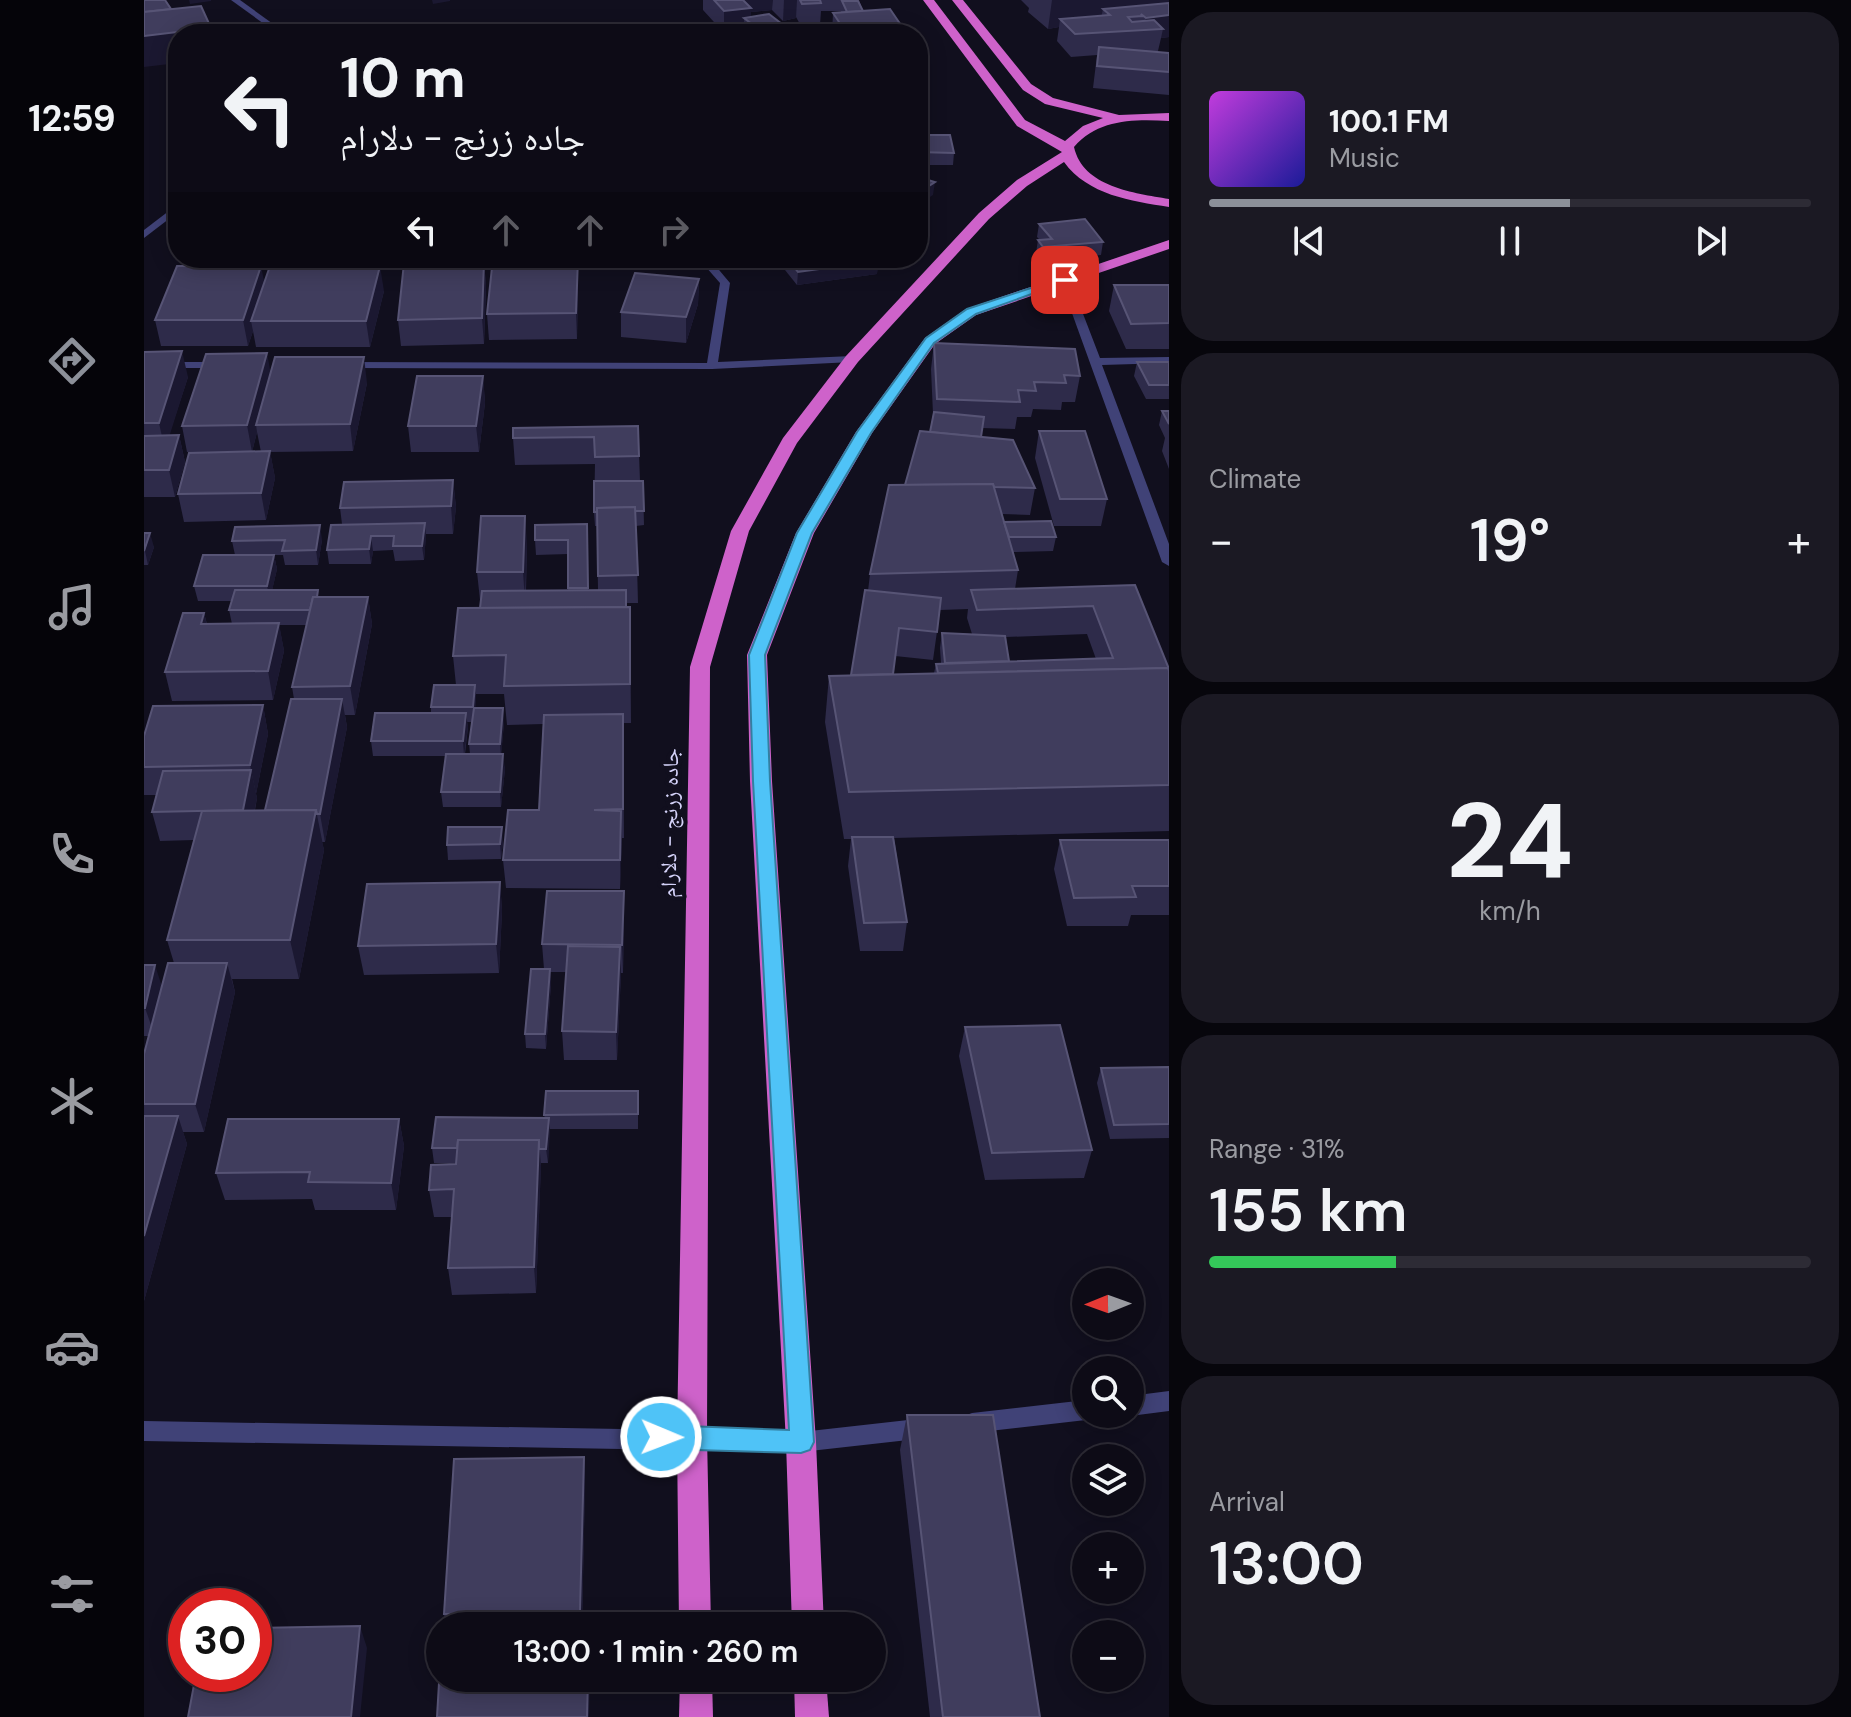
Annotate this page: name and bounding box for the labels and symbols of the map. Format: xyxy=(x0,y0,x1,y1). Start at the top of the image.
pin xyxy=(1031,246,1099,314)
street label: جاده زرنج - دلارام xyxy=(654,748,685,898)
north arrow xyxy=(1072,1268,1144,1340)
position arrow xyxy=(619,1395,703,1479)
speed limit sign: 30 xyxy=(168,1588,272,1692)

